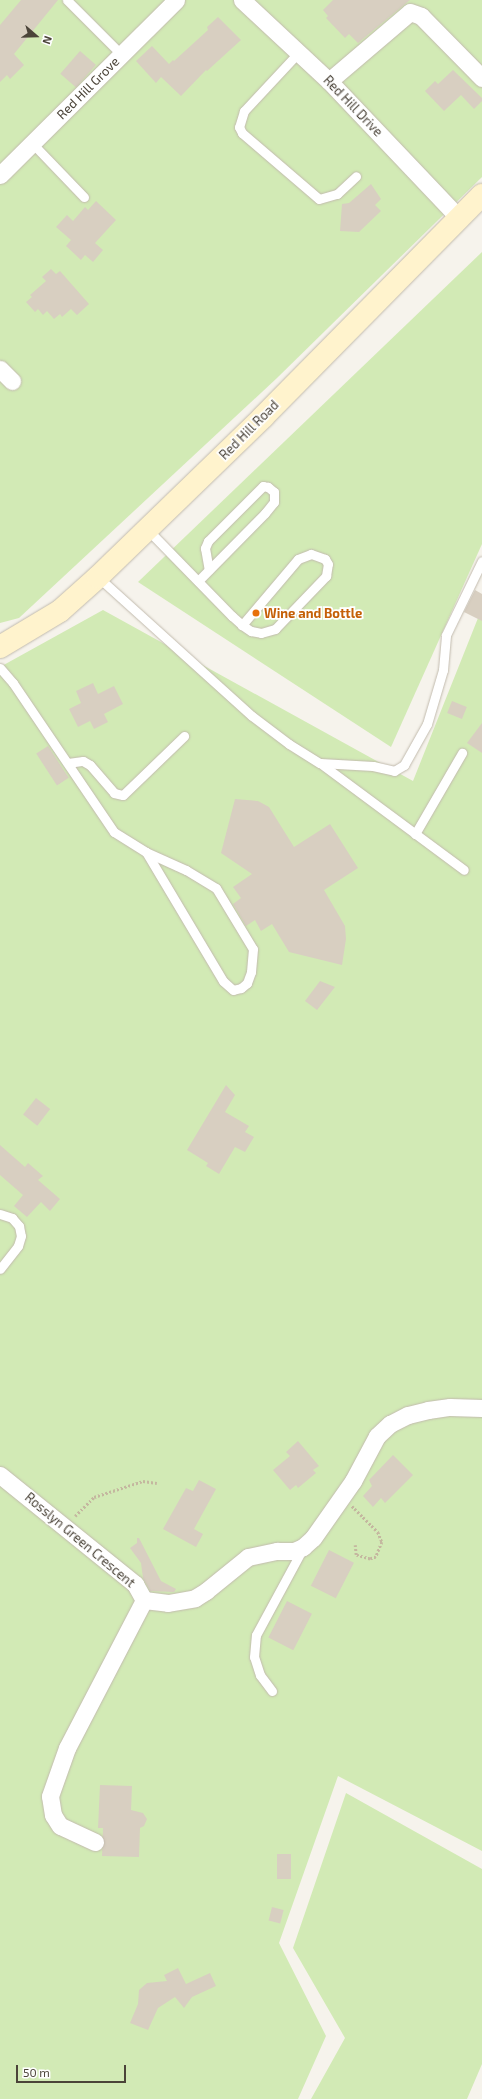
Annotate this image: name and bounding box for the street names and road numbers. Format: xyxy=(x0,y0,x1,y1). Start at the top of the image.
street label: Red Hill Grove xyxy=(53,53,123,123)
street label: Red Hill Drive xyxy=(320,72,386,140)
street label: Red Hill Road xyxy=(216,397,282,463)
street label: Rosslyn Green Crescent xyxy=(22,1489,138,1591)

